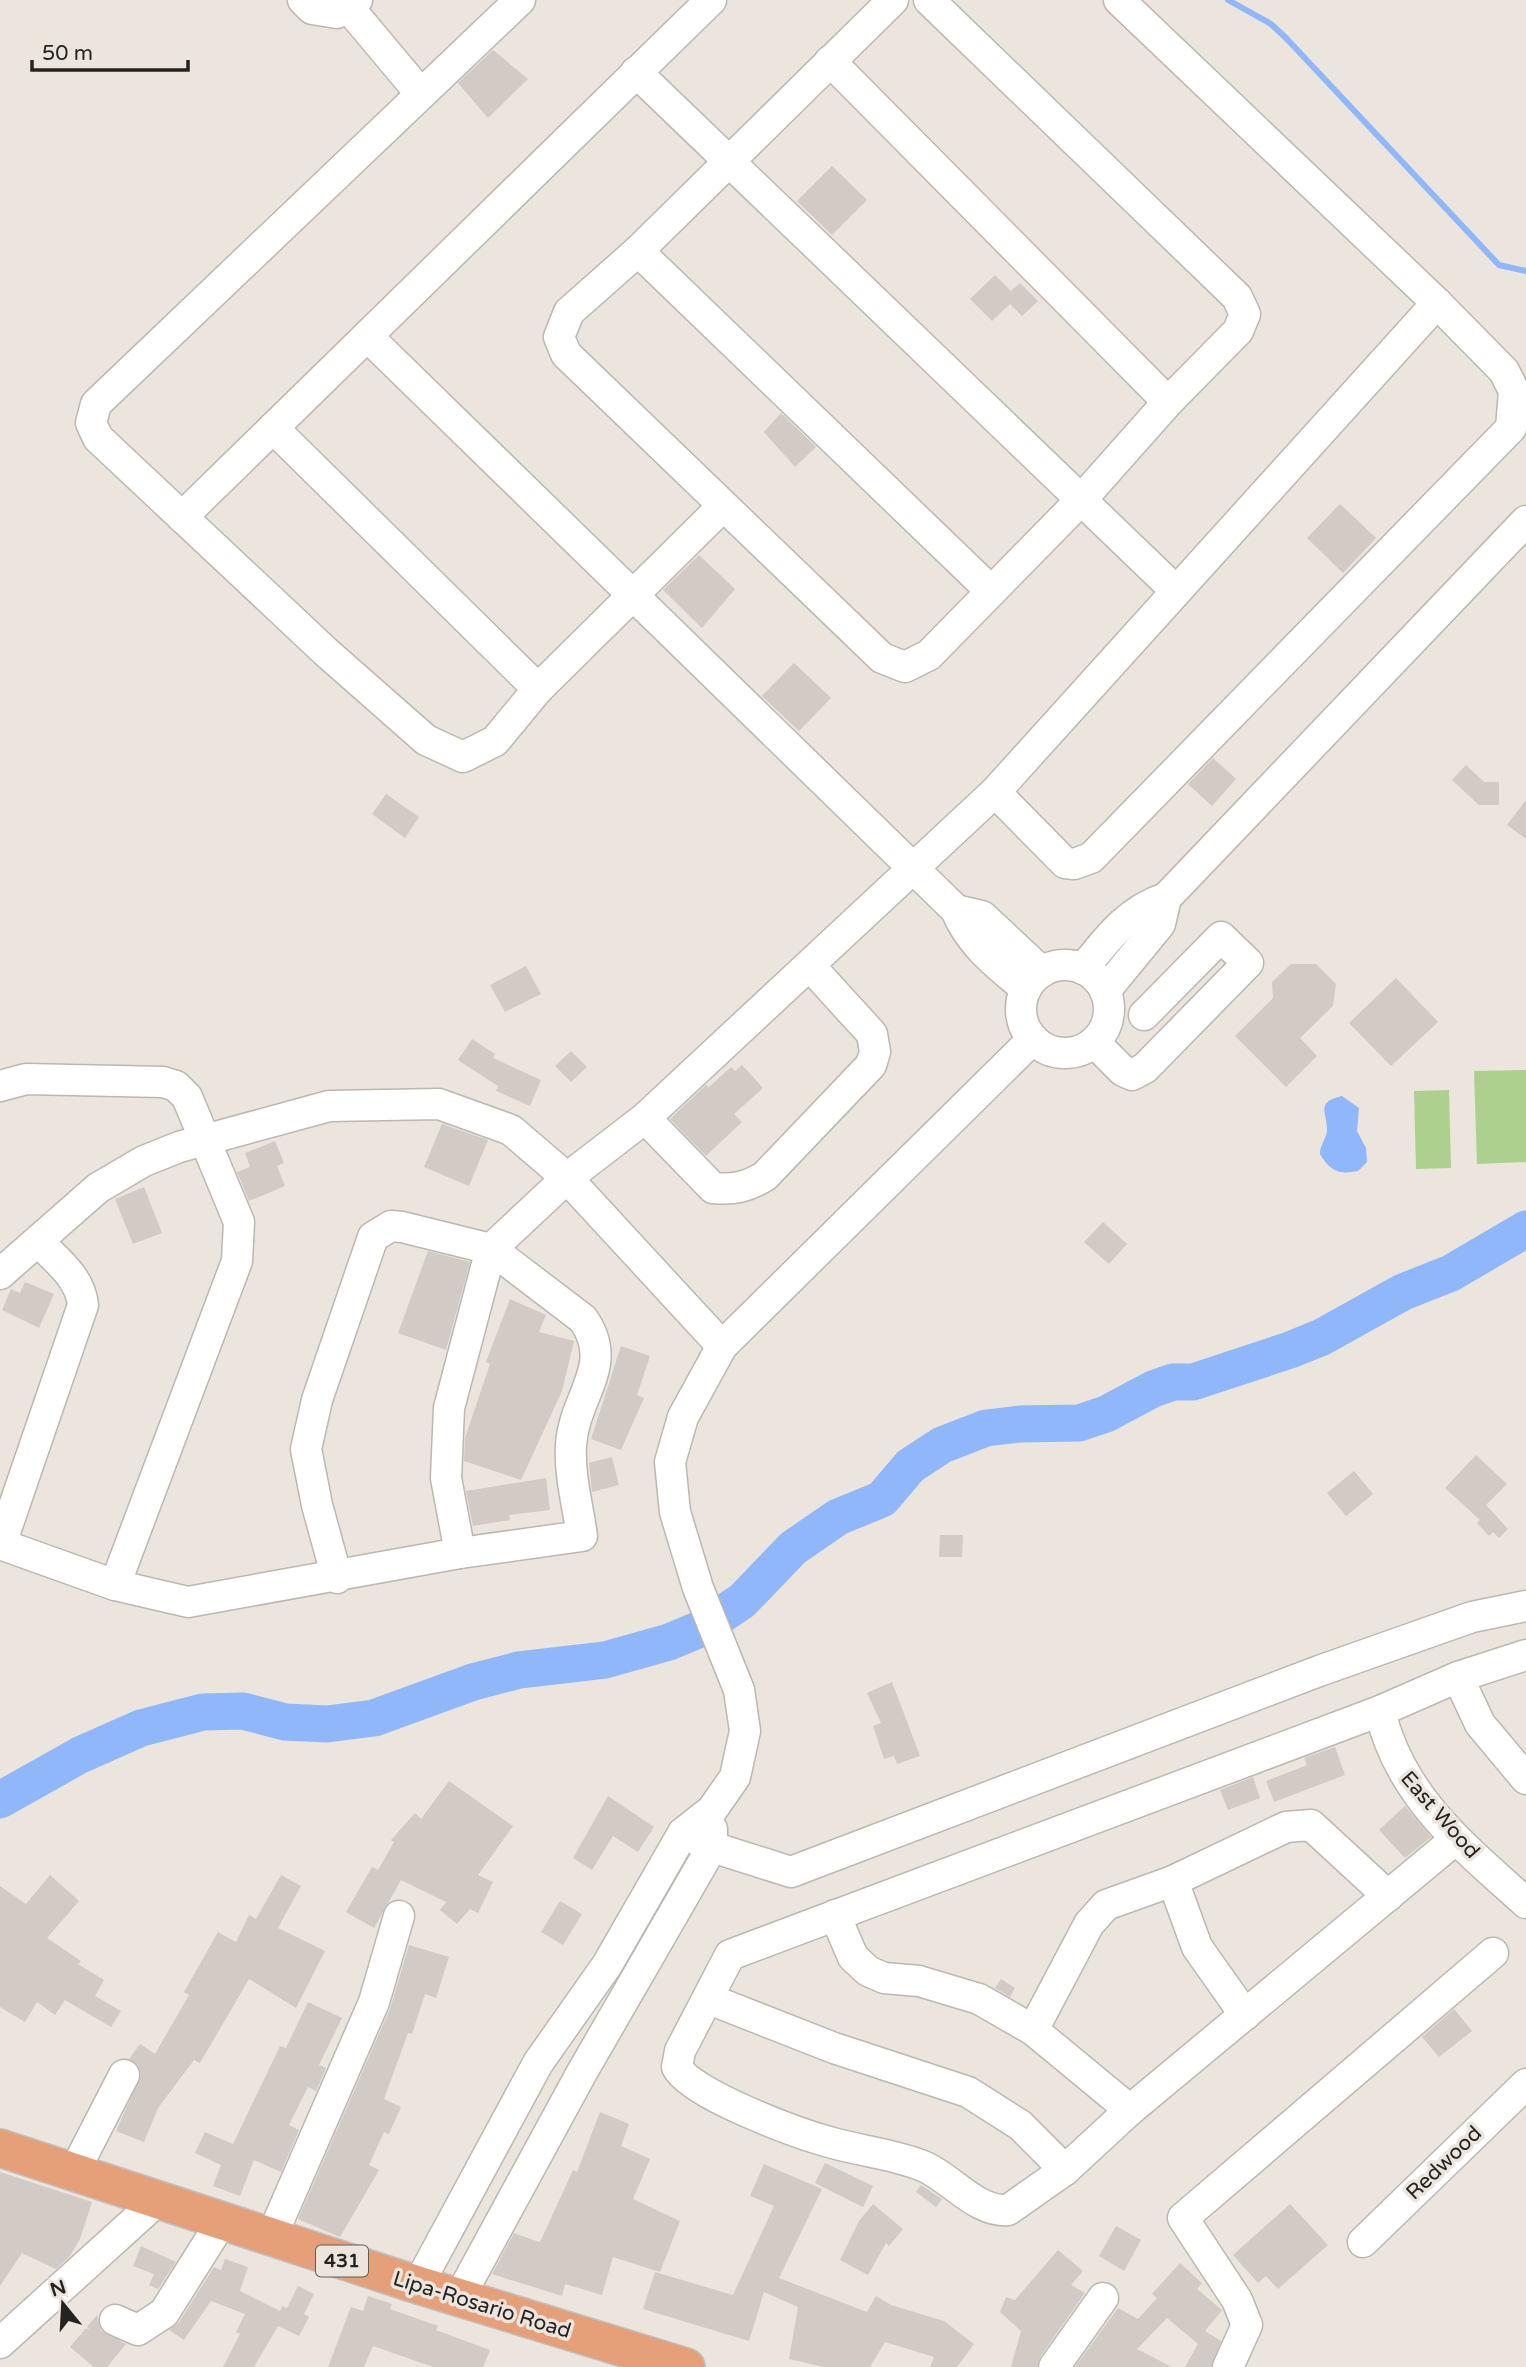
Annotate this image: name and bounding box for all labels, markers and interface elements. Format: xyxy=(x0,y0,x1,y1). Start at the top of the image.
scale bar xyxy=(32,28,187,72)
text: 50 m xyxy=(42,41,93,66)
street label: East Wood xyxy=(1395,1766,1485,1864)
street label: Redwood xyxy=(1401,2121,1487,2205)
road number: 431 xyxy=(316,2246,368,2276)
street label: Lipa-Rosario Road xyxy=(390,2266,574,2344)
north arrow xyxy=(28,2269,98,2339)
text: N xyxy=(47,2276,69,2302)

